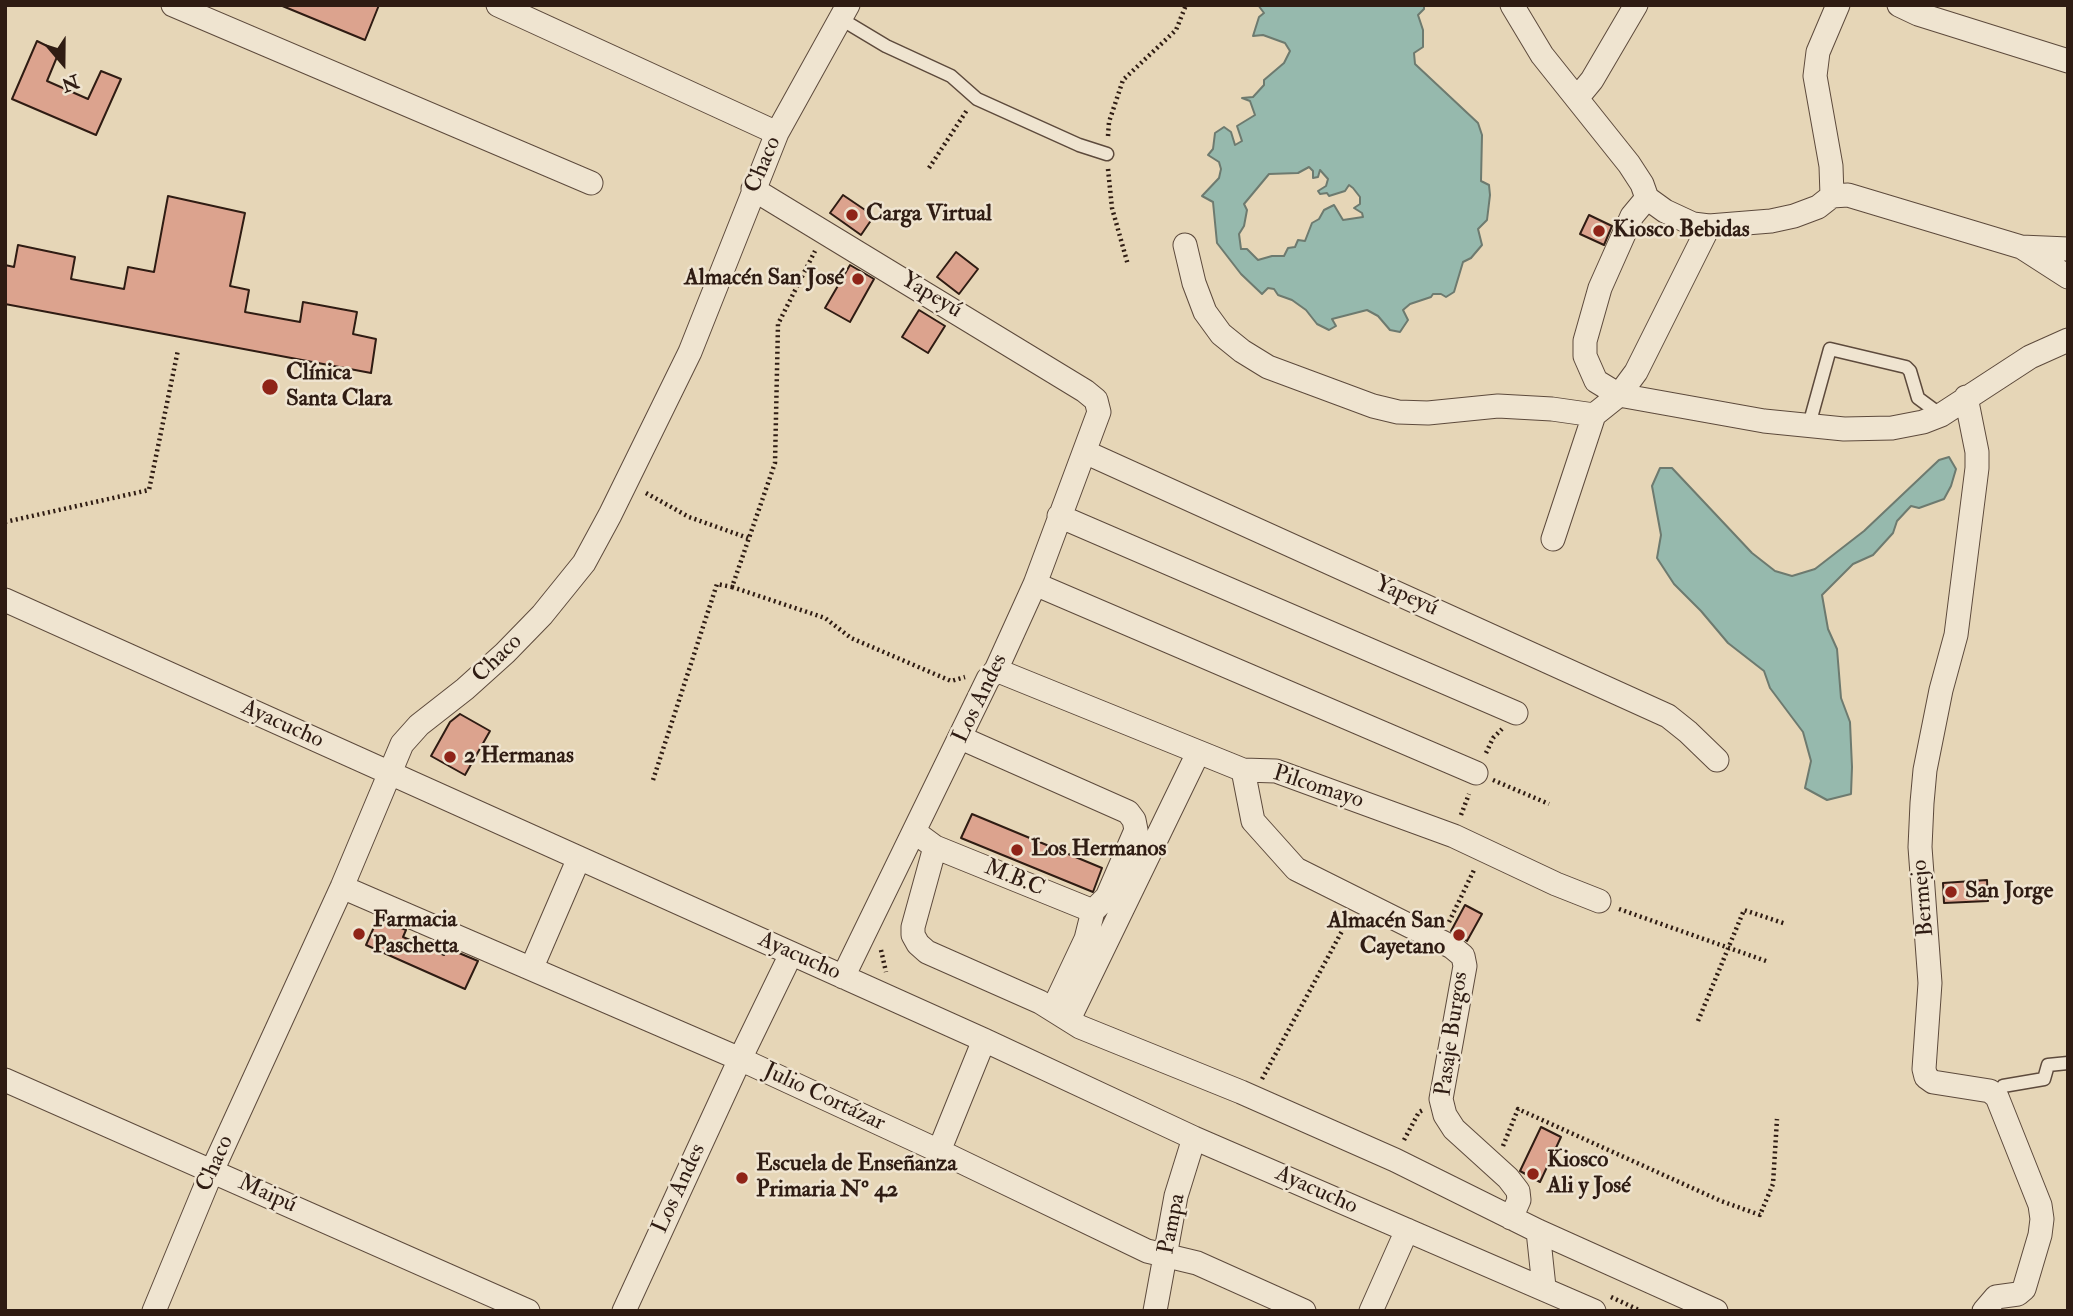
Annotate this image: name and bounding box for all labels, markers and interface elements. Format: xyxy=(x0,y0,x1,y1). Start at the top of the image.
north arrow xyxy=(28,28,98,98)
text: N xyxy=(58,69,82,97)
street label: Chaco xyxy=(740,133,788,197)
place label: Carga Virtual xyxy=(866,201,992,229)
marker: Carga Virtual xyxy=(844,207,860,223)
place label: Kiosco Bebidas xyxy=(1613,217,1750,245)
marker: Kiosco Bebidas xyxy=(1591,223,1607,239)
place label: Almacén San José xyxy=(684,265,844,293)
street label: Yapeyú xyxy=(895,267,967,325)
marker: Almacén San José xyxy=(850,271,866,287)
place label: Clínica Santa Clara xyxy=(286,360,392,414)
marker: Clínica Santa Clara xyxy=(260,377,280,397)
street label: Yapeyú xyxy=(1370,571,1442,623)
street label: Chaco xyxy=(467,629,529,689)
street label: Los Andes xyxy=(948,650,1014,748)
street label: Ayacucho xyxy=(237,695,327,755)
place label: 2 Hermanas xyxy=(464,743,574,771)
marker: 2 Hermanas xyxy=(442,749,458,765)
street label: Pilcomayo xyxy=(1269,760,1367,816)
place label: Los Hermanos xyxy=(1031,836,1166,864)
marker: Los Hermanos xyxy=(1009,842,1025,858)
street label: M.B.C xyxy=(980,855,1048,903)
street label: Bermejo xyxy=(1907,858,1941,938)
place label: San Jorge xyxy=(1965,878,2053,906)
marker: San Jorge xyxy=(1943,884,1959,900)
place label: Farmacia Paschetta xyxy=(373,907,459,961)
place label: Almacén San Cayetano xyxy=(1327,908,1445,962)
marker: Farmacia Paschetta xyxy=(351,926,367,942)
street label: Ayacucho xyxy=(754,927,844,987)
marker: Almacén San Cayetano xyxy=(1451,927,1467,943)
street label: Pasaje Burgos xyxy=(1431,970,1475,1098)
street label: Julio Cortázar xyxy=(759,1058,889,1138)
street label: Chaco xyxy=(191,1132,241,1196)
street label: Los Andes xyxy=(647,1140,713,1238)
place label: Kiosco Ali y José xyxy=(1547,1147,1631,1201)
place label: Escuela de Enseñanza Primaria Nº 42 xyxy=(756,1151,957,1205)
street label: Ayacucho xyxy=(1271,1161,1361,1221)
marker: Kiosco Ali y José xyxy=(1525,1166,1541,1182)
street label: Maipú xyxy=(233,1170,301,1220)
marker: Escuela de Enseñanza Primaria Nº 42 xyxy=(734,1170,750,1186)
street label: Pampa xyxy=(1154,1191,1192,1257)

